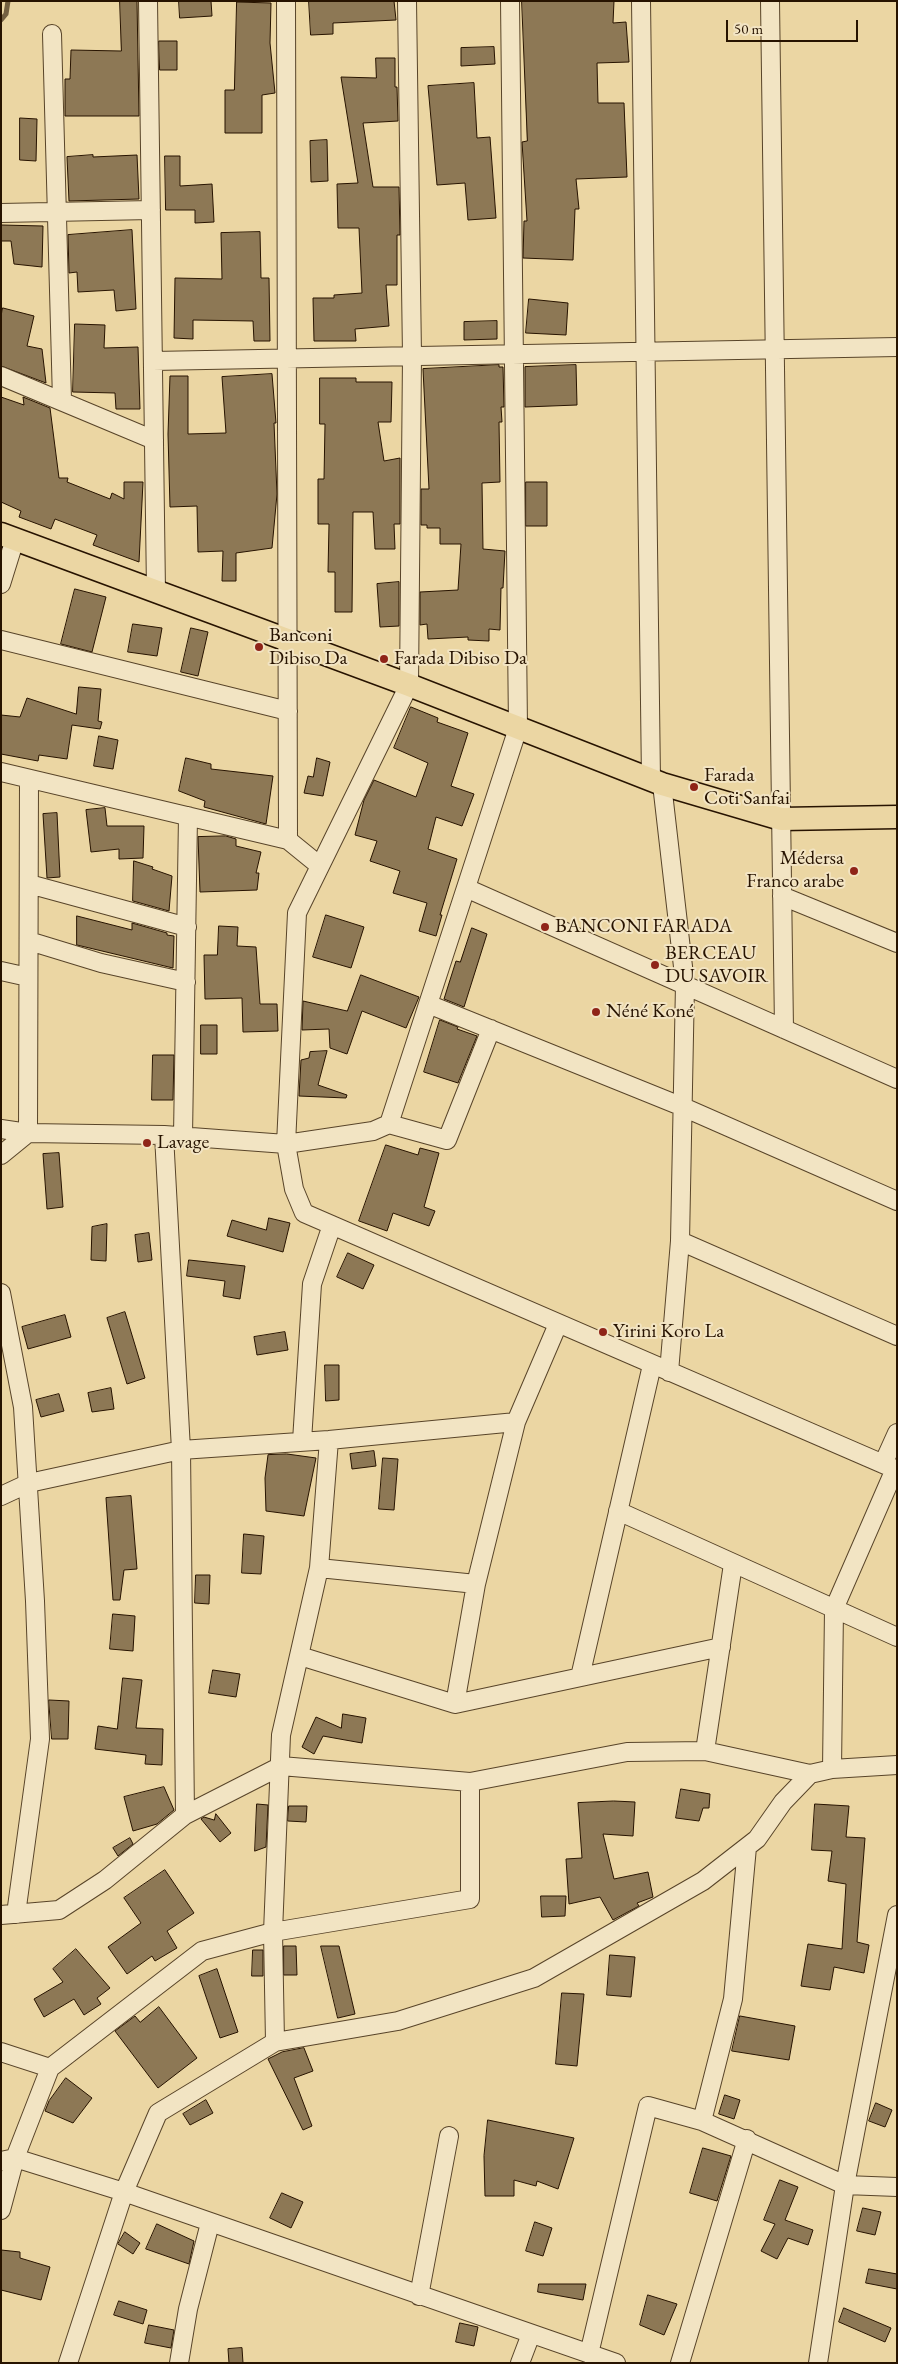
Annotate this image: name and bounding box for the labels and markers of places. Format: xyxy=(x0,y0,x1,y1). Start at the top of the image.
place label: Banconi Dibiso Da xyxy=(269,624,348,671)
marker: Banconi Dibiso Da xyxy=(253,641,265,653)
place label: Farada Dibiso Da xyxy=(394,647,527,671)
marker: Farada Dibiso Da xyxy=(378,653,390,665)
place label: Farada Coti Sanfai xyxy=(704,764,790,811)
marker: Farada Coti Sanfai xyxy=(688,781,700,793)
place label: Médersa Franco arabe xyxy=(746,847,844,894)
marker: Médersa Franco arabe xyxy=(848,865,860,877)
place label: BANCONI FARADA xyxy=(555,915,732,939)
marker: BANCONI FARADA xyxy=(539,921,551,933)
place label: BERCEAU DU SAVOIR xyxy=(665,942,768,989)
marker: BERCEAU DU SAVOIR xyxy=(649,959,661,971)
place label: Néné Koné xyxy=(606,1000,694,1024)
marker: Néné Koné xyxy=(590,1006,602,1018)
place label: Lavage xyxy=(157,1131,209,1155)
marker: Lavage xyxy=(141,1137,153,1149)
place label: Yirini Koro La xyxy=(613,1320,724,1344)
marker: Yirini Koro La xyxy=(597,1326,609,1338)

